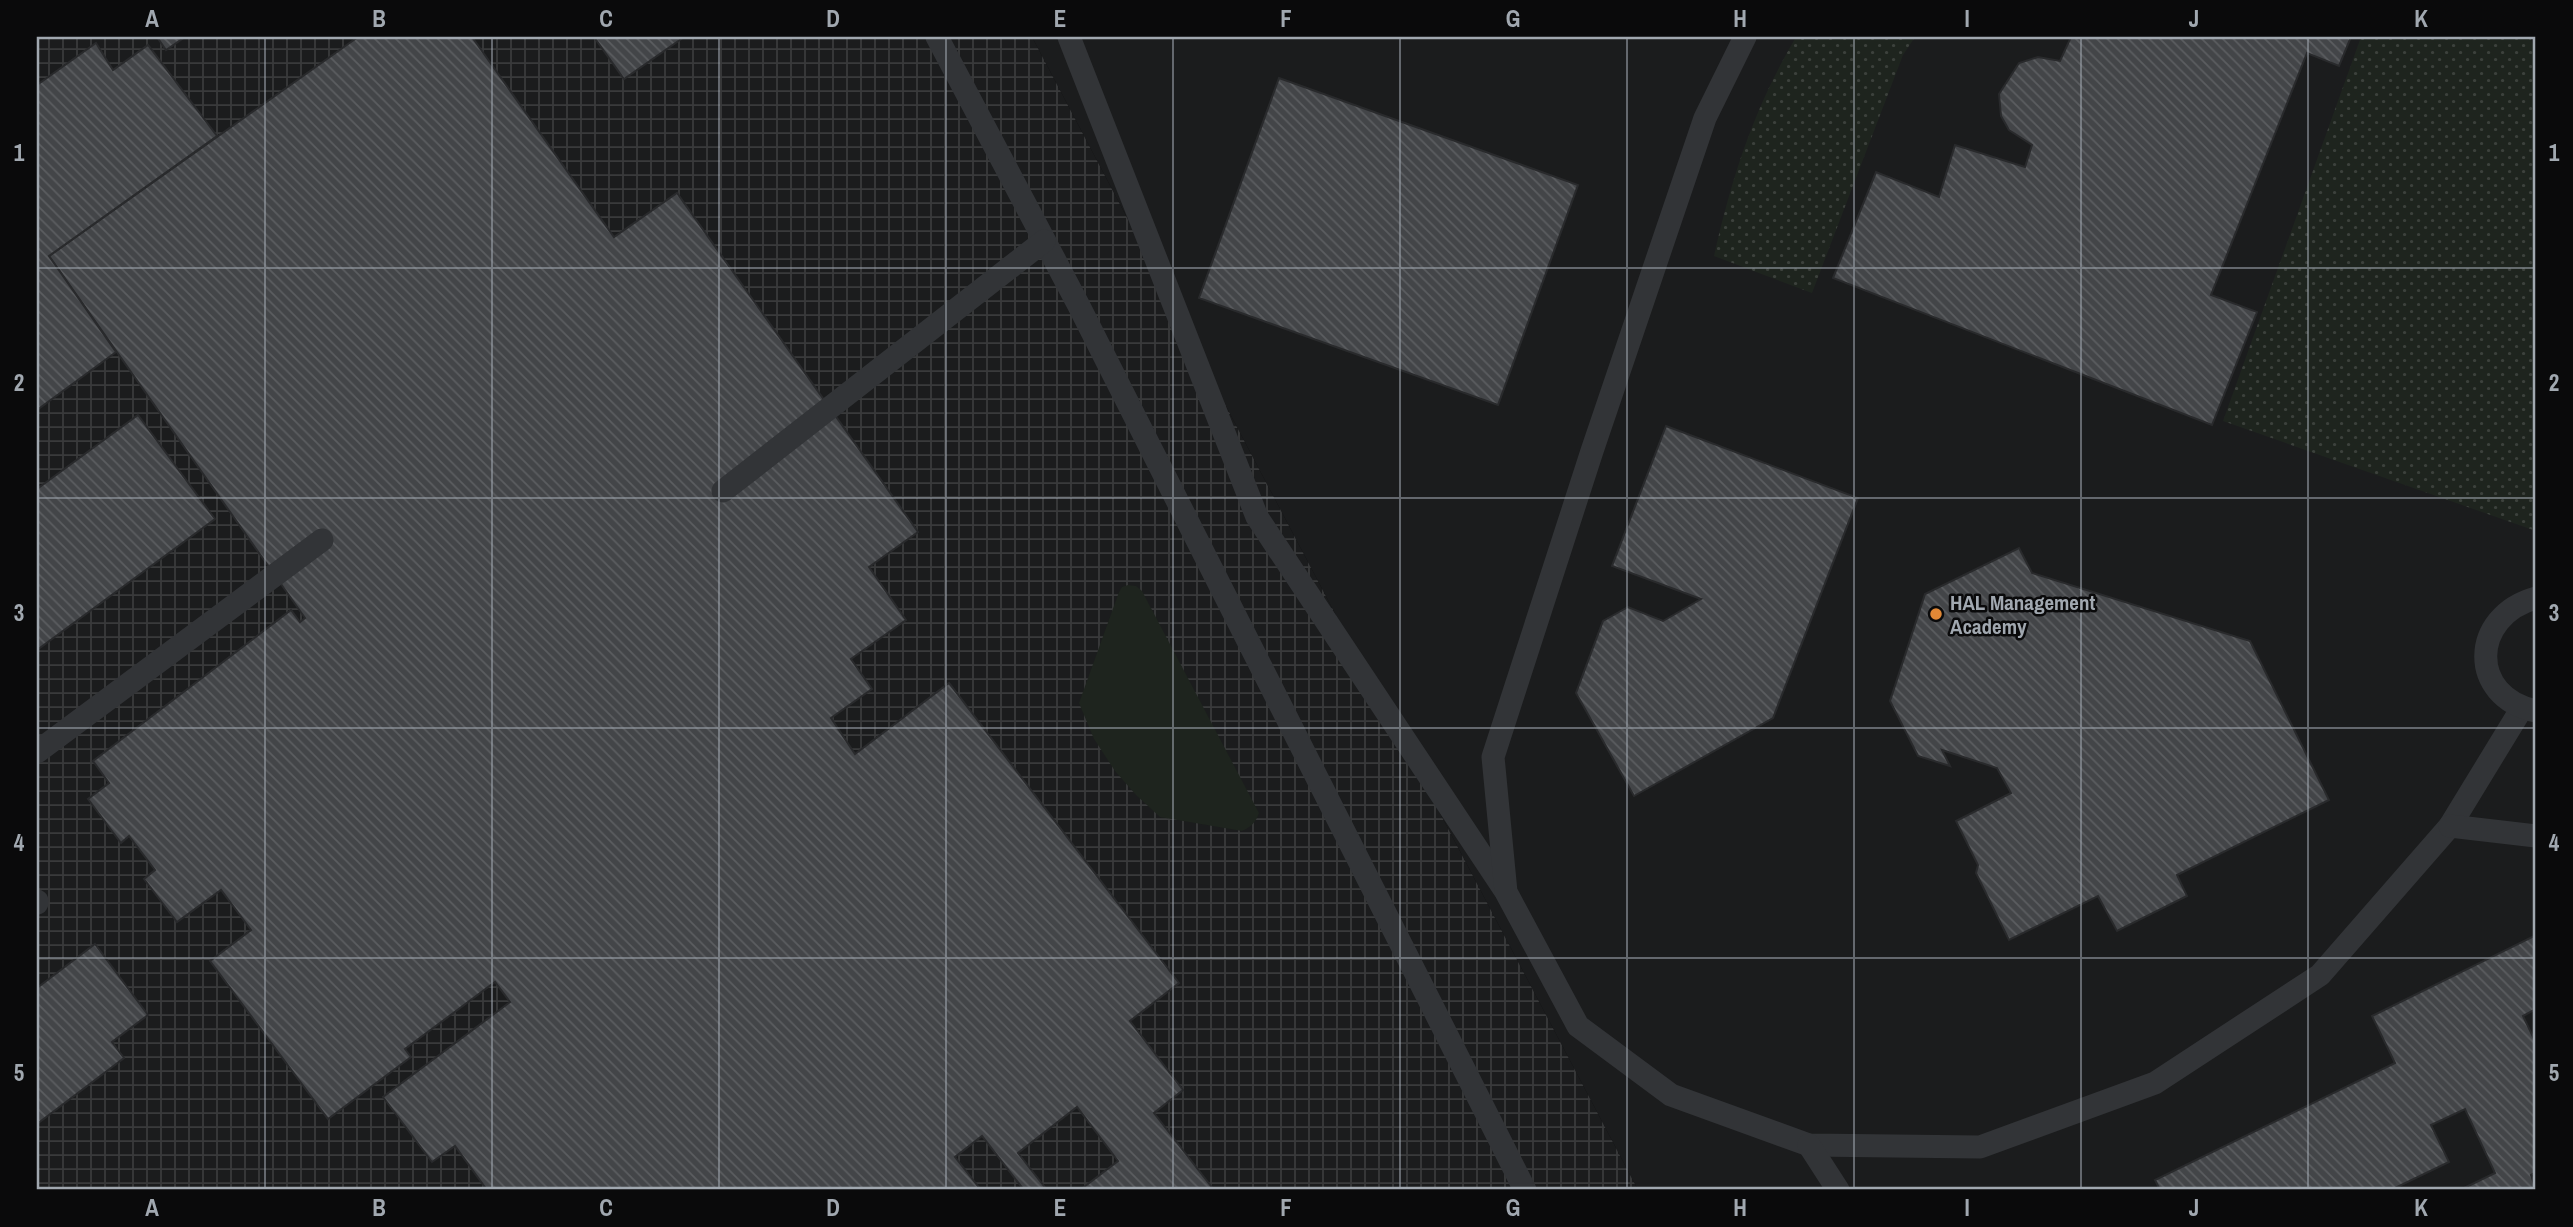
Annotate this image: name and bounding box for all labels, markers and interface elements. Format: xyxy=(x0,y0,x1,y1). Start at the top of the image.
text: A xyxy=(145,3,159,34)
text: B xyxy=(372,3,386,34)
text: C xyxy=(599,3,613,34)
text: D xyxy=(826,3,840,34)
text: E xyxy=(1054,3,1066,34)
text: F xyxy=(1280,3,1292,34)
text: G xyxy=(1506,3,1520,34)
text: H xyxy=(1733,3,1747,34)
text: I xyxy=(1964,3,1970,34)
text: J xyxy=(2189,3,2199,34)
text: K xyxy=(2414,3,2428,34)
text: 1 xyxy=(14,137,25,168)
text: 1 xyxy=(2549,137,2560,168)
text: 2 xyxy=(14,367,24,398)
text: 2 xyxy=(2549,367,2559,398)
place label: HAL Management Academy xyxy=(1950,588,2095,641)
text: 3 xyxy=(14,597,24,628)
text: 3 xyxy=(2549,597,2559,628)
marker: HAL Management Academy xyxy=(1928,606,1944,622)
text: 4 xyxy=(14,827,25,858)
text: 4 xyxy=(2549,827,2560,858)
text: 5 xyxy=(14,1057,24,1088)
text: 5 xyxy=(2549,1057,2559,1088)
text: A xyxy=(145,1192,159,1223)
text: B xyxy=(372,1192,386,1223)
text: C xyxy=(599,1192,613,1223)
text: D xyxy=(826,1192,840,1223)
text: E xyxy=(1054,1192,1066,1223)
text: F xyxy=(1280,1192,1292,1223)
text: G xyxy=(1506,1192,1520,1223)
text: H xyxy=(1733,1192,1747,1223)
text: I xyxy=(1964,1192,1970,1223)
text: J xyxy=(2189,1192,2199,1223)
text: K xyxy=(2414,1192,2428,1223)

